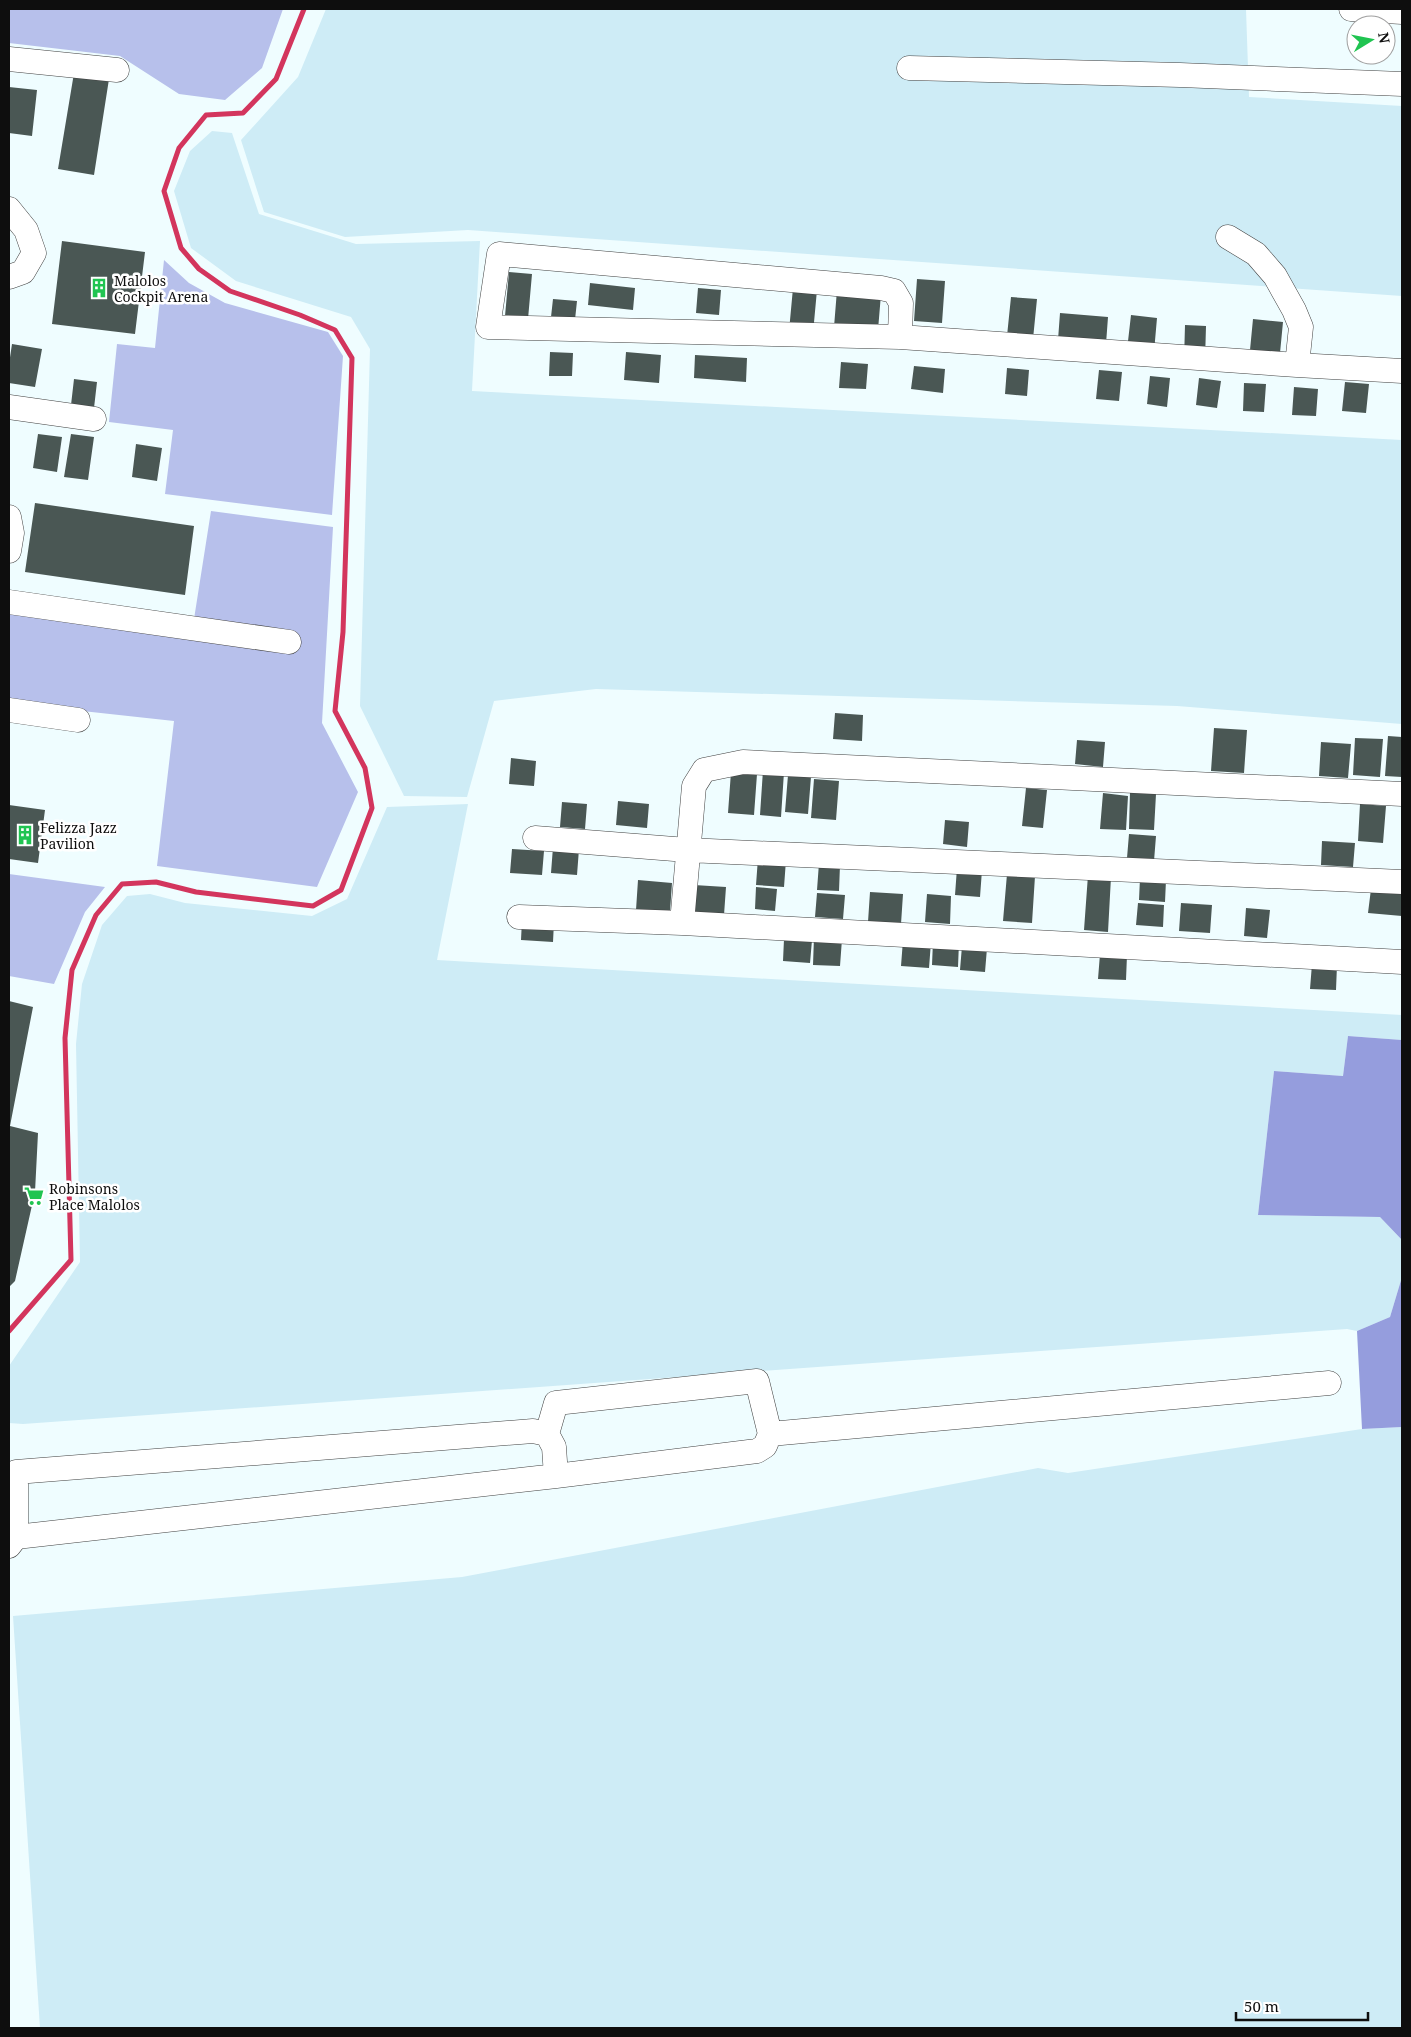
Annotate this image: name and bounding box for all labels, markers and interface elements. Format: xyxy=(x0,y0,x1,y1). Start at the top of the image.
north arrow xyxy=(1346,15,1396,65)
text: N xyxy=(1374,31,1395,45)
place label: Malolos Cockpit Arena xyxy=(114,271,208,306)
building icon: Malolos Cockpit Arena xyxy=(88,277,110,299)
place label: Felizza Jazz Pavilion xyxy=(40,818,117,853)
building icon: Felizza Jazz Pavilion xyxy=(14,824,36,846)
place label: Robinsons Place Malolos xyxy=(49,1179,140,1214)
supermarket icon: Robinsons Place Malolos xyxy=(23,1185,45,1207)
scale bar xyxy=(1236,1990,1368,2022)
text: 50 m xyxy=(1244,1996,1279,2016)

